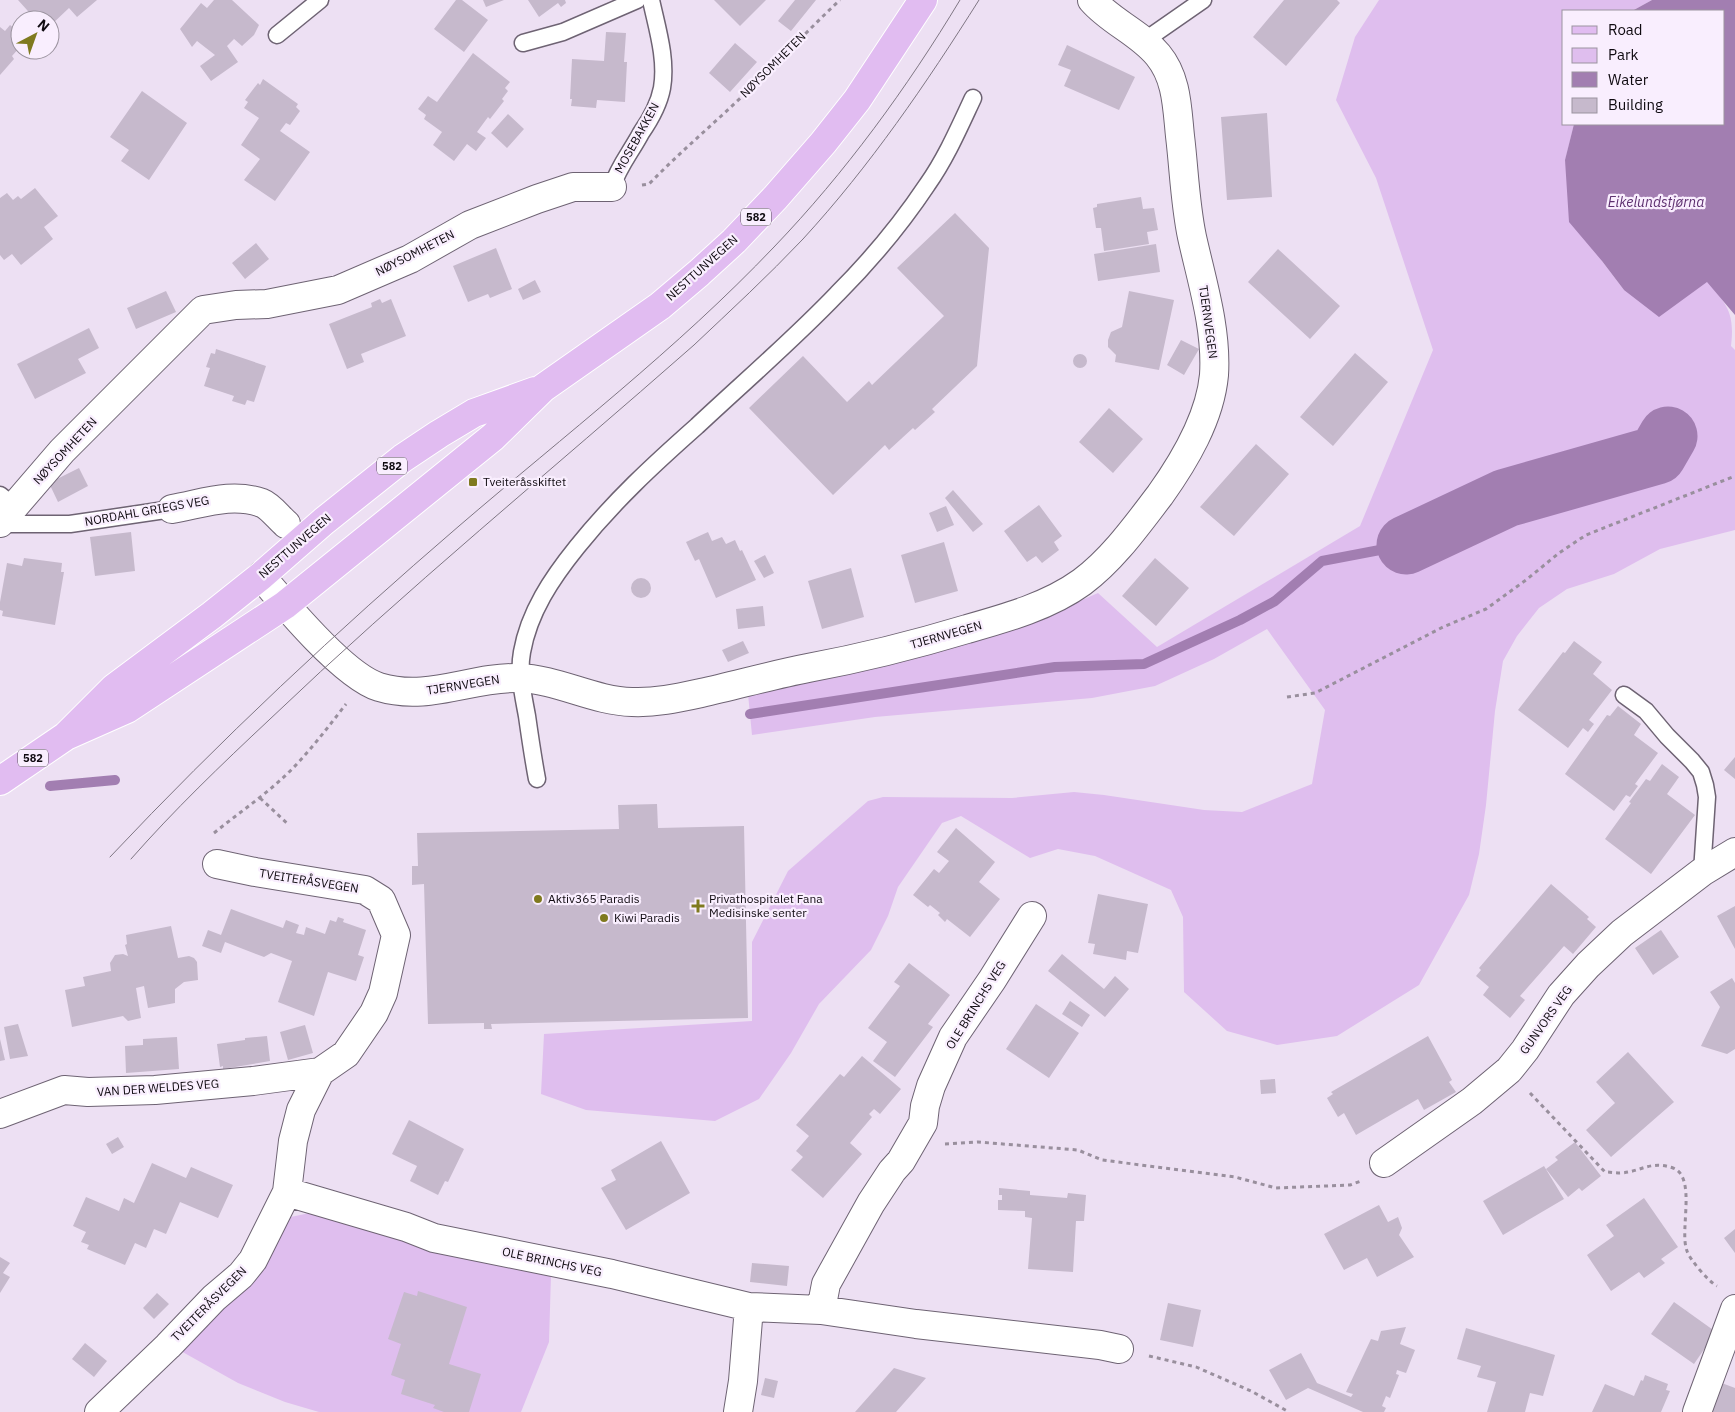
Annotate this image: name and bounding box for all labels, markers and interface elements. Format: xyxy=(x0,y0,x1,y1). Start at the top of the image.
north arrow xyxy=(10,10,60,60)
legend xyxy=(1562,10,1725,125)
text: N xyxy=(34,15,53,35)
text: Road xyxy=(1608,20,1643,39)
street label: NØYSOMHETEN xyxy=(737,29,809,101)
text: Park xyxy=(1608,45,1638,64)
text: Water xyxy=(1608,70,1649,89)
text: Building xyxy=(1608,95,1663,114)
street label: MOSEBAKKEN xyxy=(611,100,662,176)
water label: Eikelundstjørna xyxy=(1608,193,1704,211)
road number: 582 xyxy=(741,208,771,226)
street label: NØYSOMHETEN xyxy=(373,226,457,279)
street label: NESTTUNVEGEN xyxy=(663,232,741,304)
street label: TJERNVEGEN xyxy=(1196,284,1221,360)
street label: NØYSOMHETEN xyxy=(30,414,100,487)
road number: 582 xyxy=(377,458,407,474)
place label: Tveiteråsskiftet xyxy=(483,474,566,489)
marker: Tveiteråsskiftet xyxy=(467,476,479,488)
street label: NORDAHL GRIEGS VEG xyxy=(83,492,210,529)
street label: NESTTUNVEGEN xyxy=(255,510,334,581)
street label: TJERNVEGEN xyxy=(908,617,983,652)
street label: TJERNVEGEN xyxy=(425,671,501,698)
road number: 582 xyxy=(18,750,48,766)
street label: TVEITERÅSVEGEN xyxy=(258,865,360,896)
place label: Aktiv365 Paradis xyxy=(548,891,640,906)
place label: Privathospitalet Fana Medisinske senter xyxy=(709,891,823,920)
marker: Aktiv365 Paradis xyxy=(532,893,544,905)
marker: Privathospitalet Fana Medisinske senter xyxy=(691,899,705,913)
place label: Kiwi Paradis xyxy=(614,910,680,925)
marker: Kiwi Paradis xyxy=(598,912,610,924)
street label: OLE BRINCHS VEG xyxy=(942,958,1009,1052)
street label: GUNVORS VEG xyxy=(1516,982,1575,1057)
street label: VAN DER WELDES VEG xyxy=(96,1076,220,1099)
street label: OLE BRINCHS VEG xyxy=(501,1244,603,1279)
street label: TVEITERÅSVEGEN xyxy=(168,1263,249,1344)

